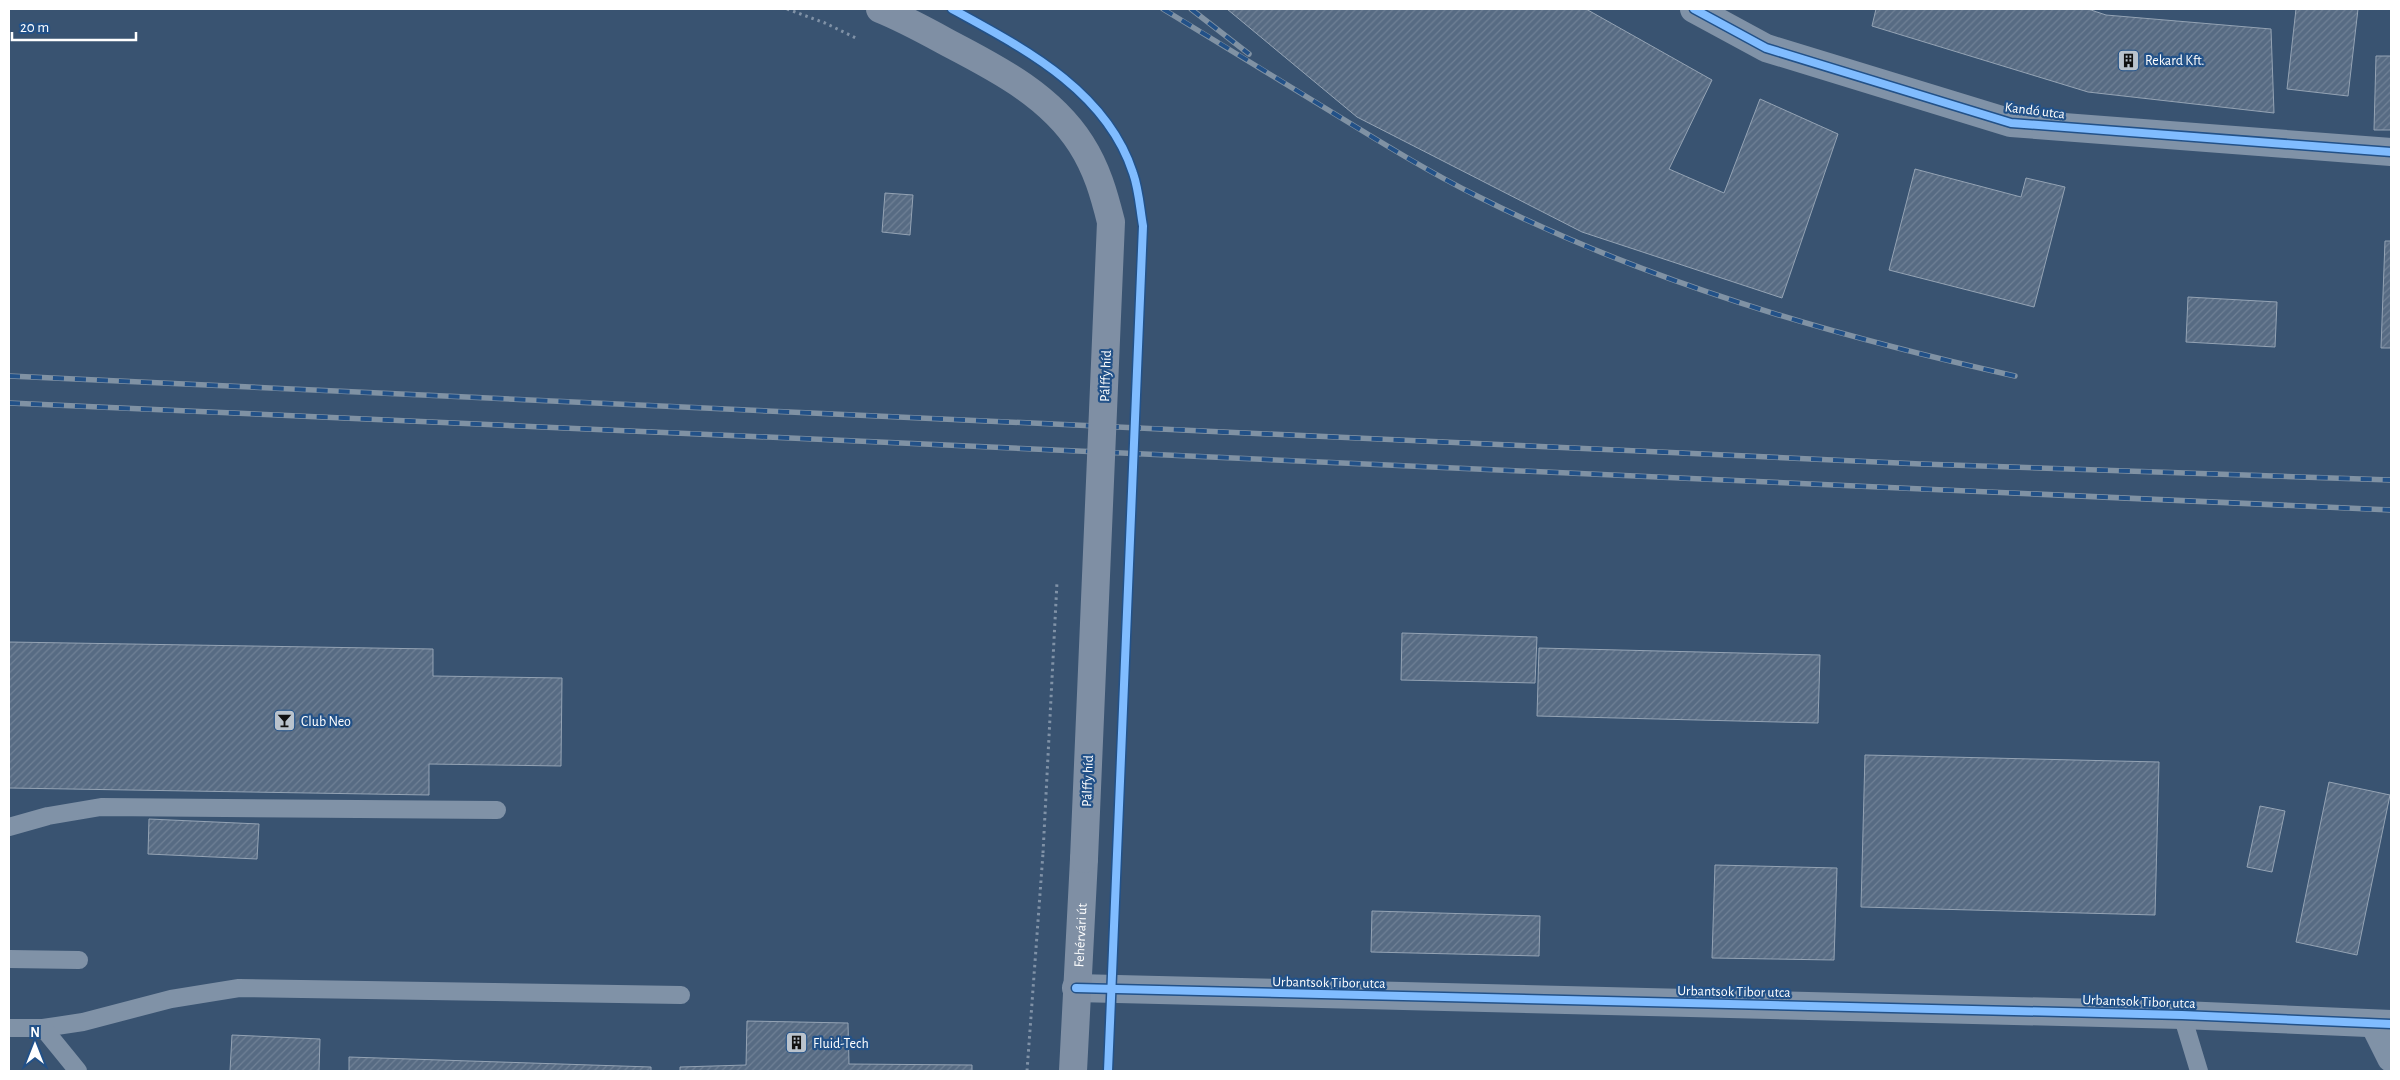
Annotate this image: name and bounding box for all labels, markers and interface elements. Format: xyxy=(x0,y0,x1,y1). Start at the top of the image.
scale bar xyxy=(12,10,136,42)
text: 20 m xyxy=(20,20,49,35)
building icon: Rekard Kft. xyxy=(2117,48,2141,72)
place label: Rekard Kft. xyxy=(2145,54,2204,68)
street label: Kandó utca xyxy=(2004,100,2066,122)
street label: Pálffy híd xyxy=(1098,350,1114,402)
bar icon: Club Neo xyxy=(273,709,297,733)
place label: Club Neo xyxy=(301,715,351,729)
street label: Pálffy híd xyxy=(1080,755,1096,807)
street label: Fehérvári út xyxy=(1072,902,1090,968)
street label: Urbantsok Tibor utca xyxy=(1272,975,1386,991)
street label: Urbantsok Tibor utca xyxy=(1677,984,1791,1000)
street label: Urbantsok Tibor utca xyxy=(2082,993,2196,1011)
north arrow xyxy=(10,1020,60,1070)
text: N xyxy=(30,1026,40,1040)
building icon: Fluid-Tech xyxy=(785,1031,809,1055)
place label: Fluid-Tech xyxy=(813,1037,869,1051)

